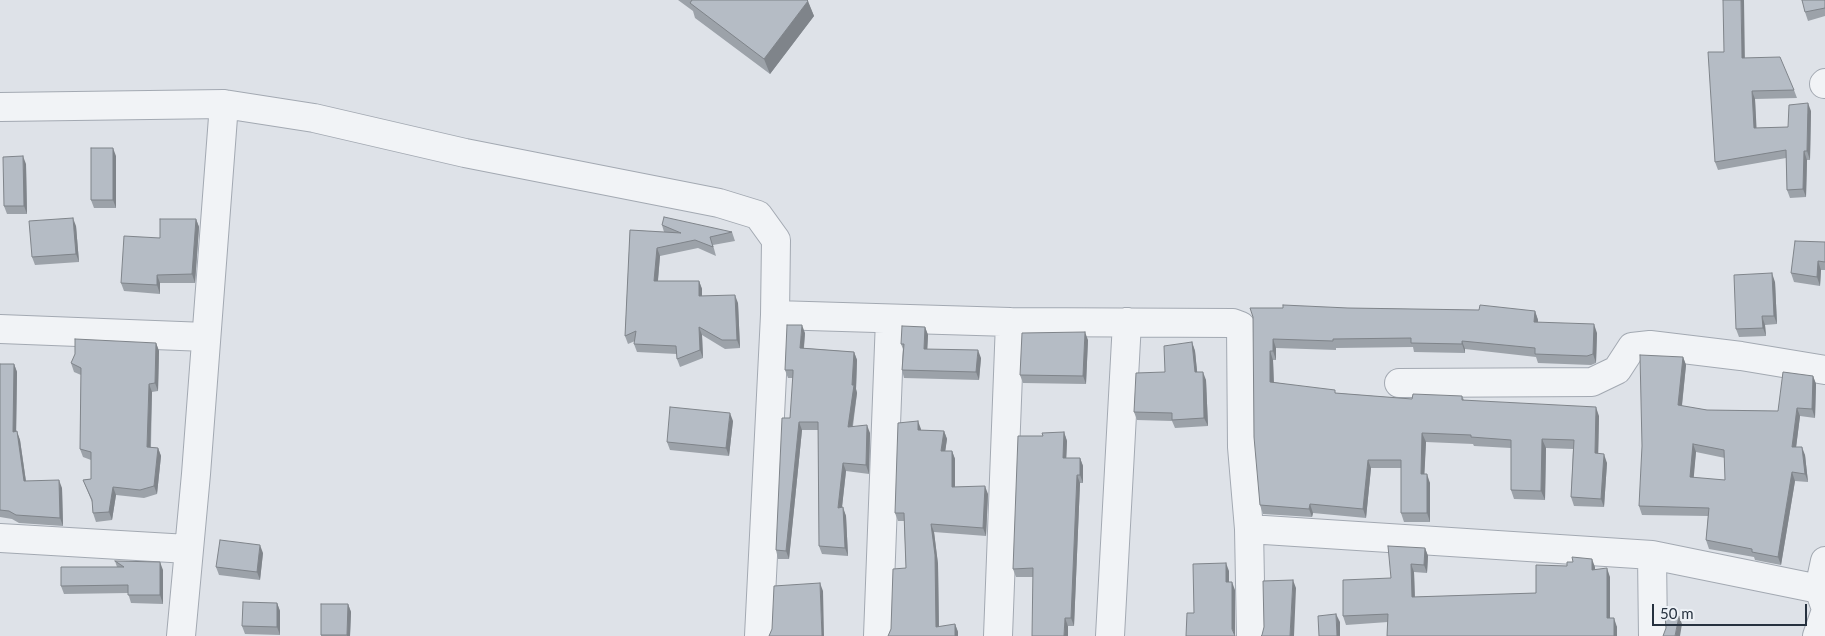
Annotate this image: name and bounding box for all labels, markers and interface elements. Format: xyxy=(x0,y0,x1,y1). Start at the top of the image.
scale bar xyxy=(1655,594,1810,626)
text: 50 m xyxy=(1660,604,1694,622)

